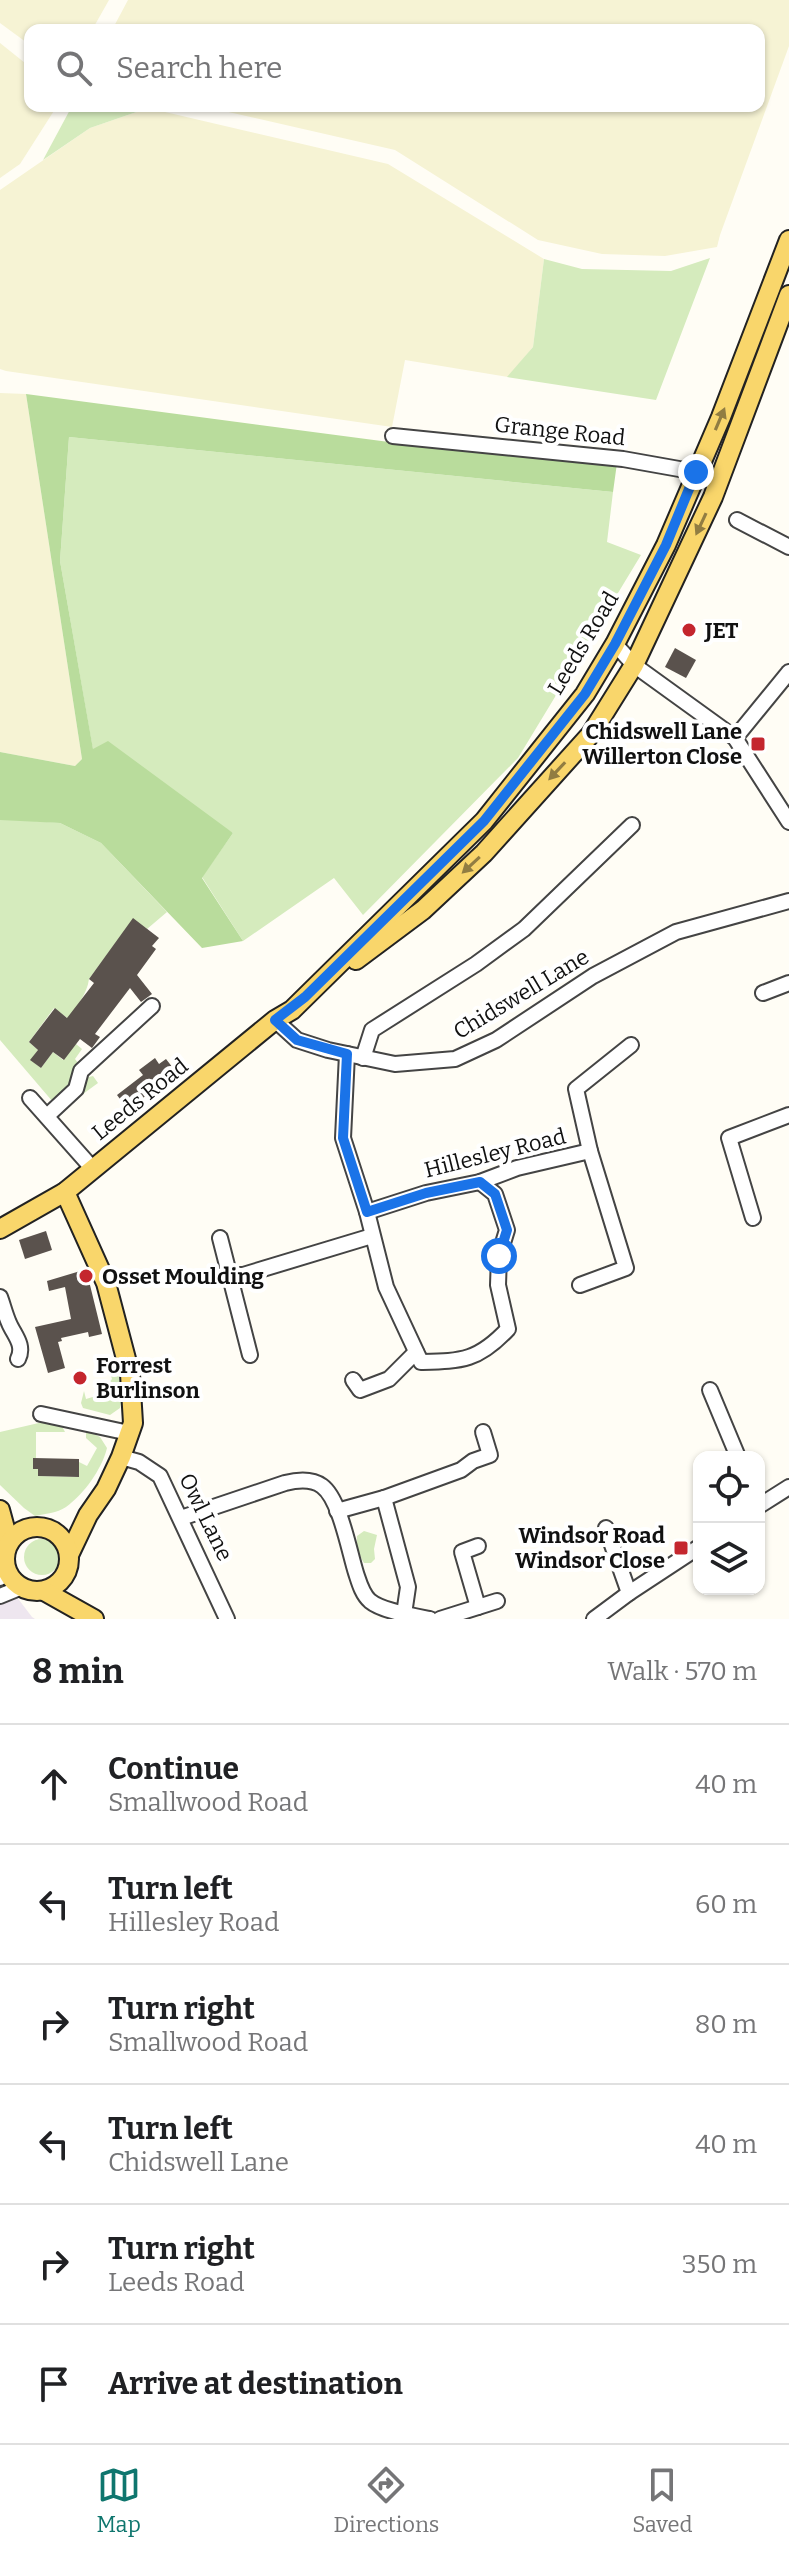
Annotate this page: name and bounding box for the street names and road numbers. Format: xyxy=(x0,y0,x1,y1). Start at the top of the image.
street label: Grange Road xyxy=(493,411,627,451)
street label: Leeds Road xyxy=(542,586,624,700)
street label: Chidswell Lane xyxy=(448,943,594,1045)
street label: Leeds Road xyxy=(87,1052,193,1146)
street label: Hillesley Road xyxy=(421,1122,569,1184)
street label: Owl Lane xyxy=(173,1469,239,1565)

